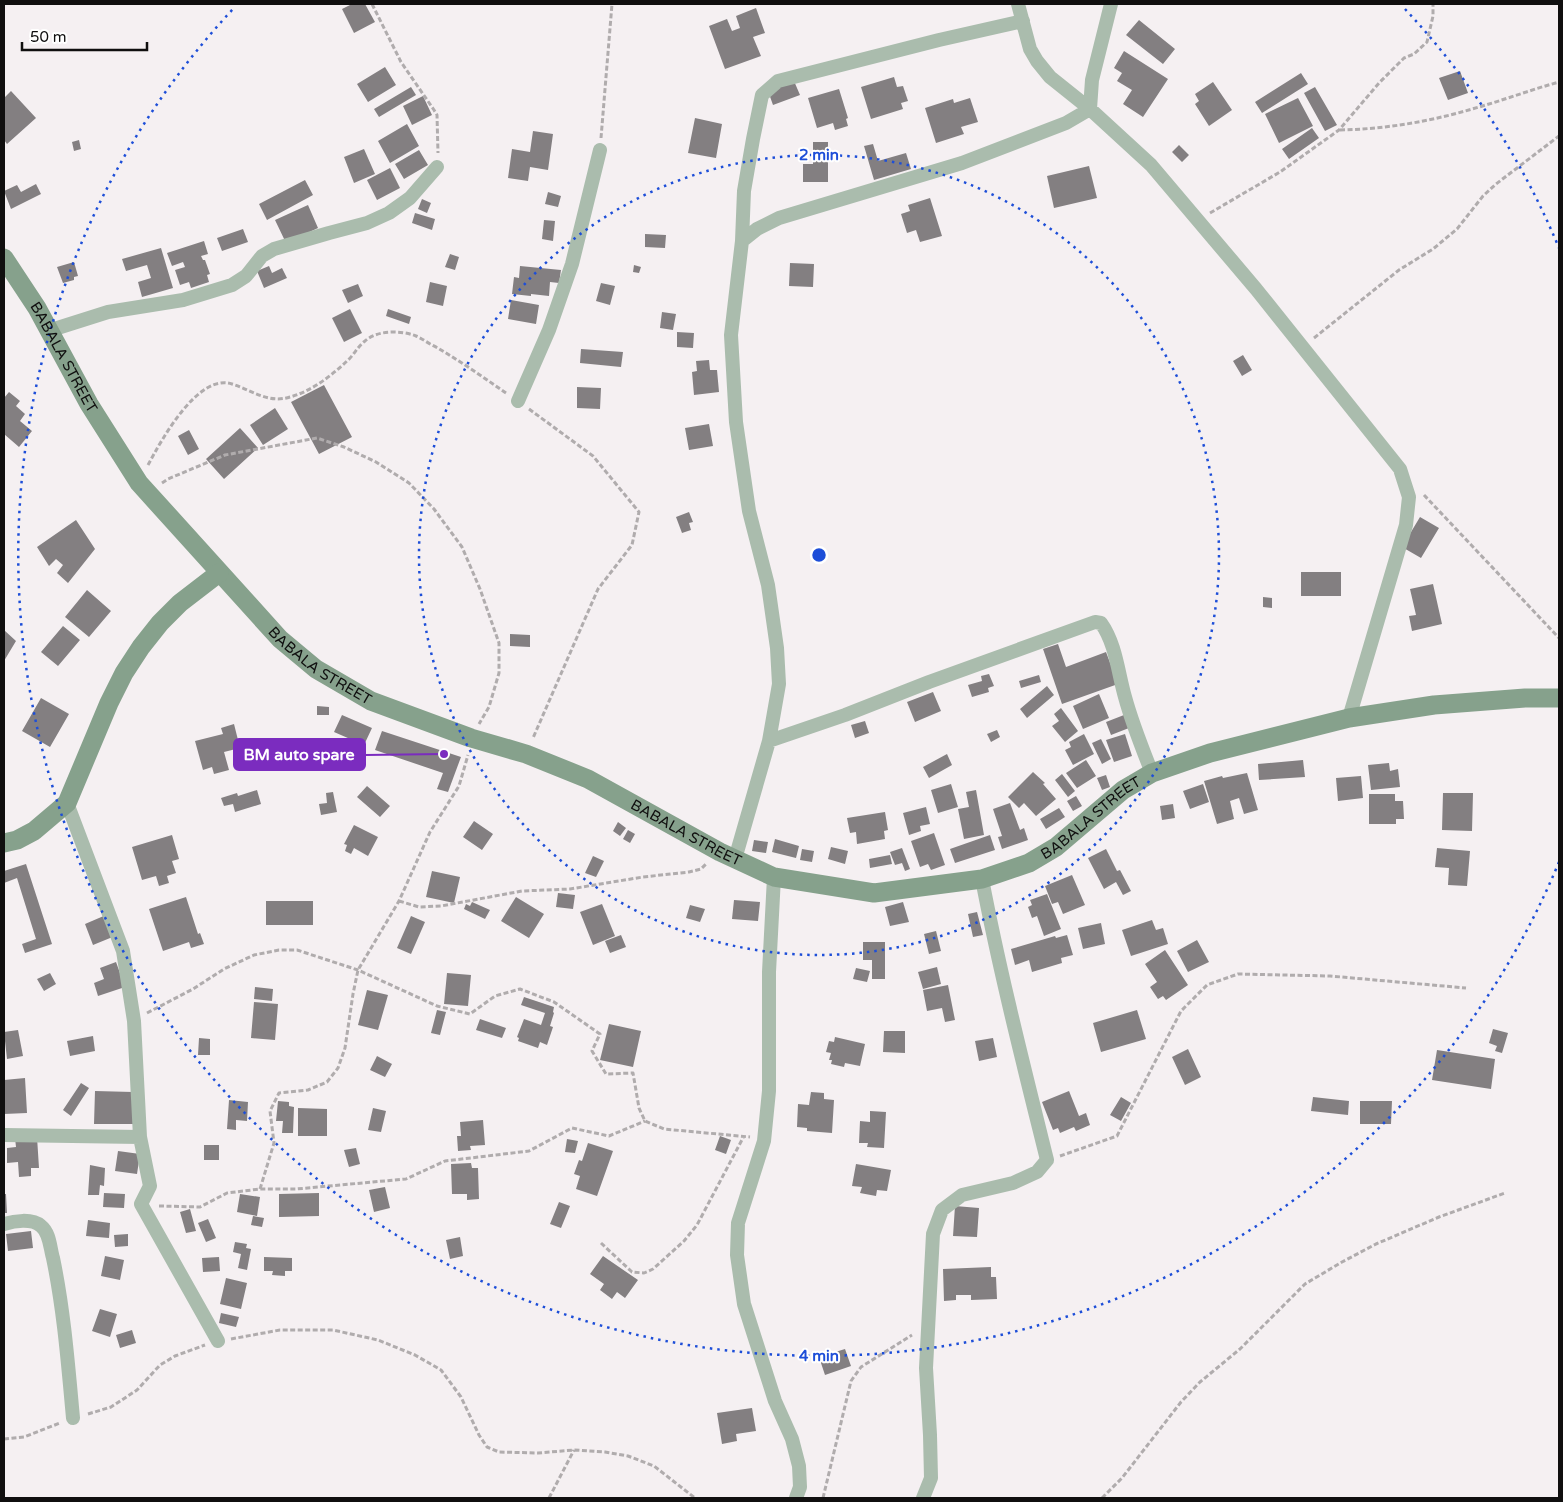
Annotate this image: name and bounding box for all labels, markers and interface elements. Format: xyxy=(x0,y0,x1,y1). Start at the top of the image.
scale bar xyxy=(22,20,148,52)
text: 50 m xyxy=(30,28,67,46)
text: 2 min xyxy=(799,146,839,164)
street label: BABALA STREET xyxy=(26,298,101,416)
centre of rings xyxy=(810,546,828,564)
street label: BABALA STREET xyxy=(264,623,375,708)
callout: BM auto spare xyxy=(234,739,365,770)
text: BM auto spare xyxy=(244,745,354,765)
street label: BABALA STREET xyxy=(1037,773,1144,863)
street label: BABALA STREET xyxy=(628,795,744,870)
text: 4 min xyxy=(799,1347,839,1365)

